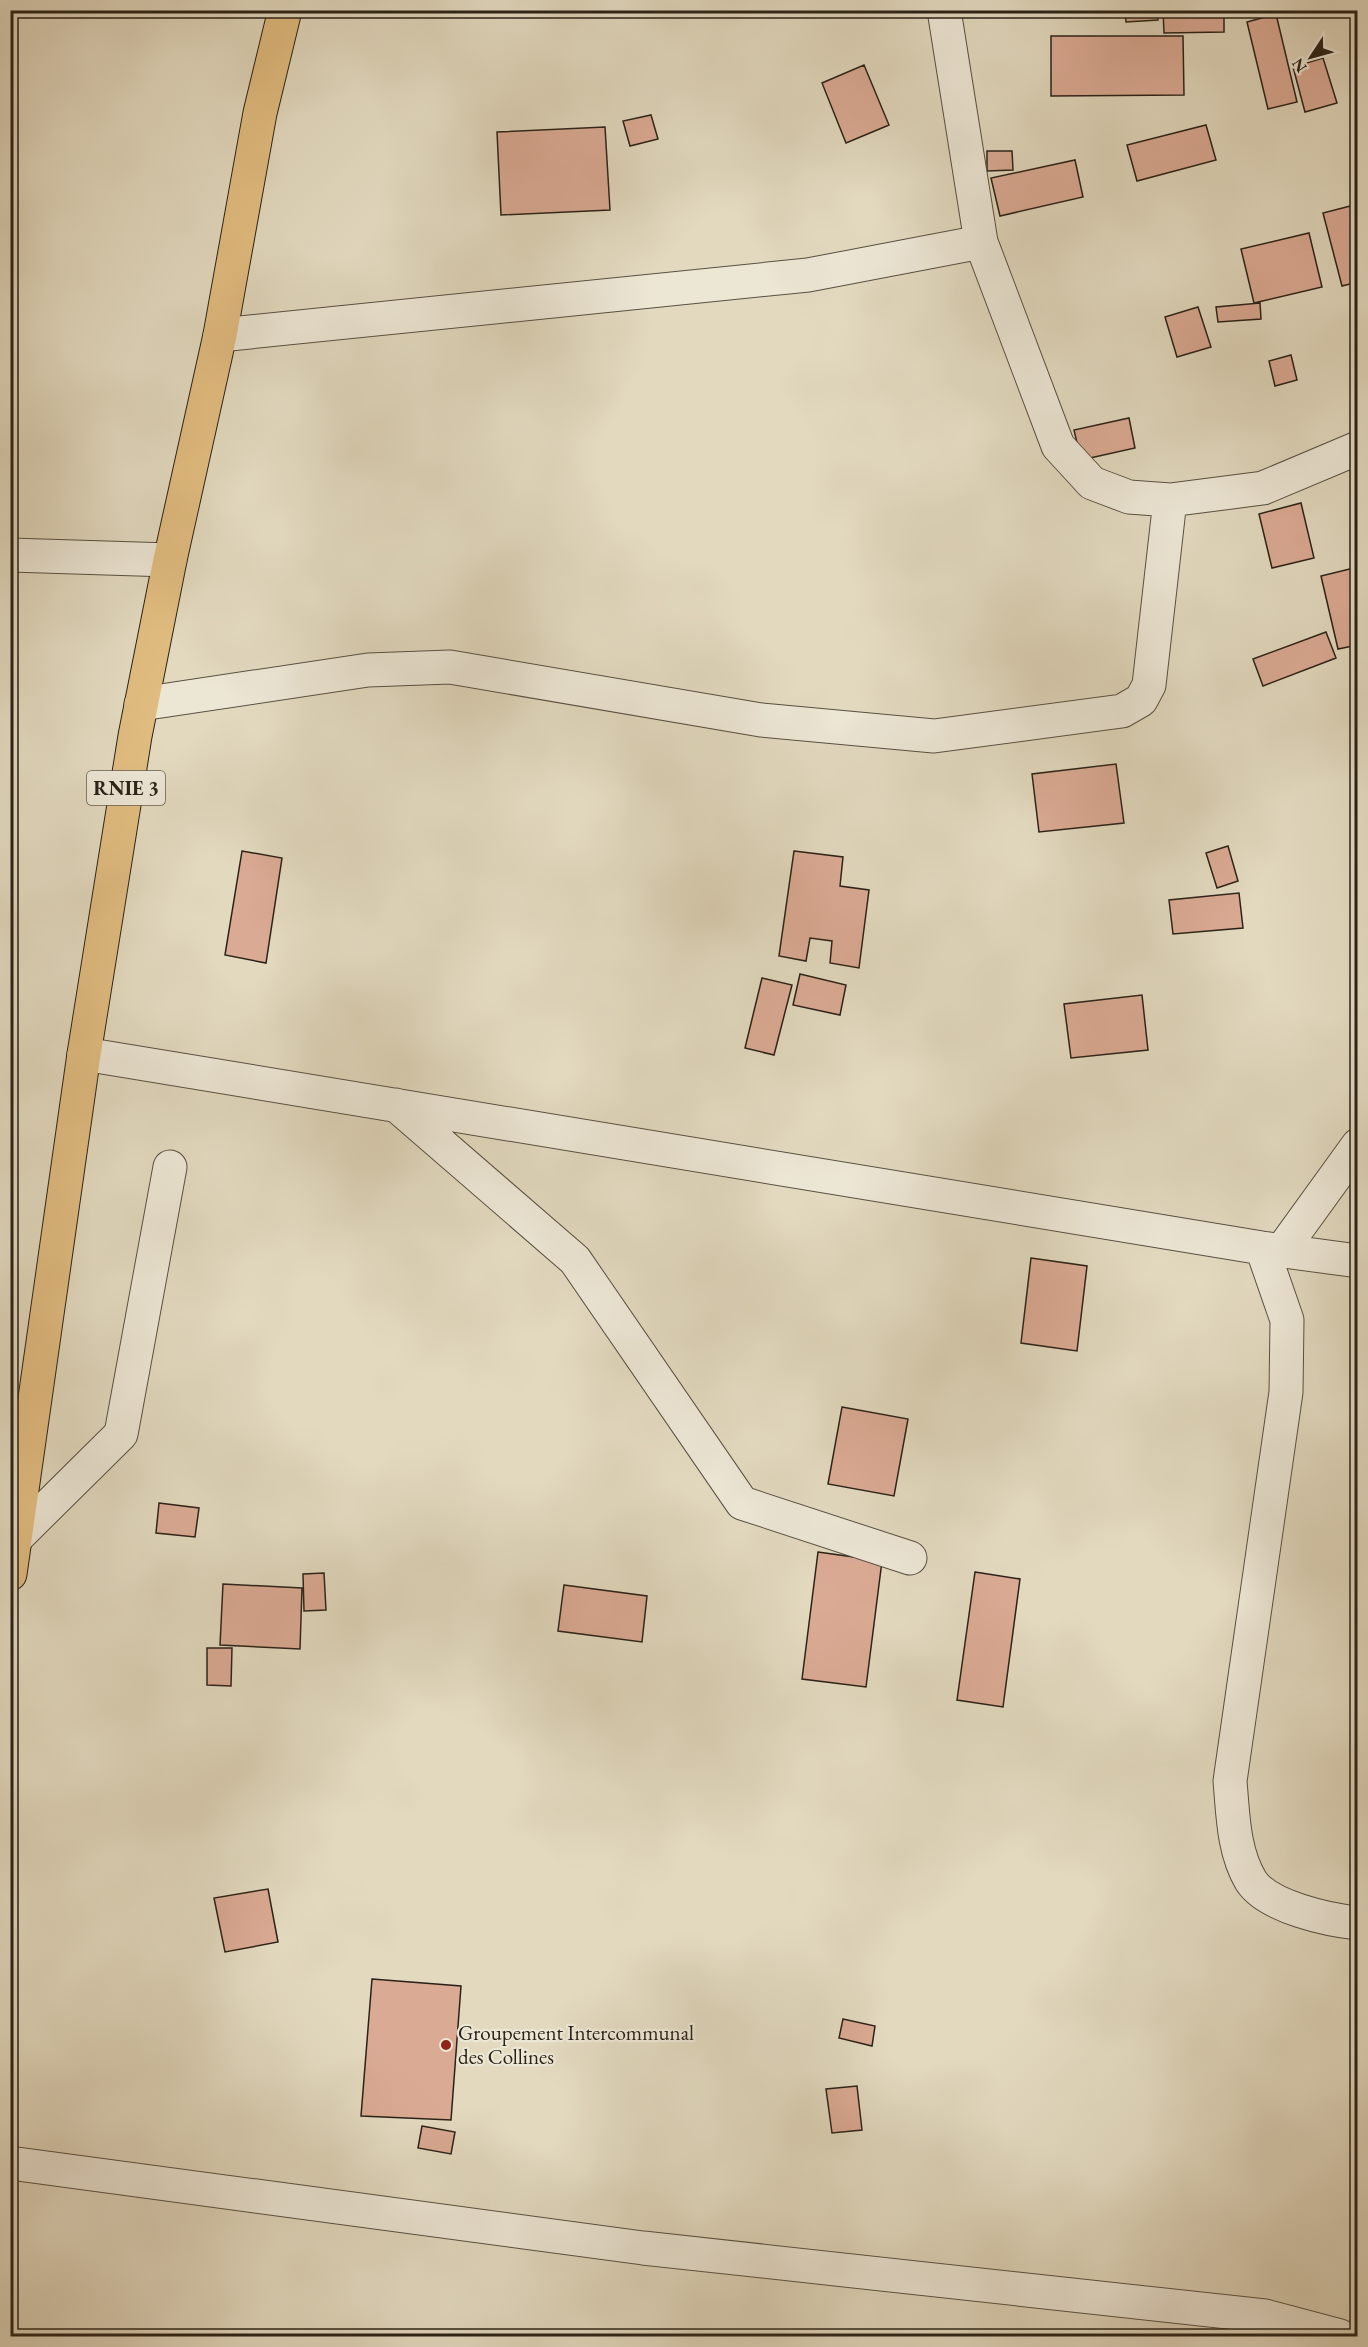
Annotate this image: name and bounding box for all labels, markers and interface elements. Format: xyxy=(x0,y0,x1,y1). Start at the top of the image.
north arrow xyxy=(1281,27,1341,87)
text: N xyxy=(1287,54,1312,77)
road number: RNIE 3 xyxy=(87,771,165,805)
place label: Groupement Intercommunal des Collines xyxy=(458,2019,694,2070)
marker: Groupement Intercommunal des Collines xyxy=(439,2038,453,2052)

